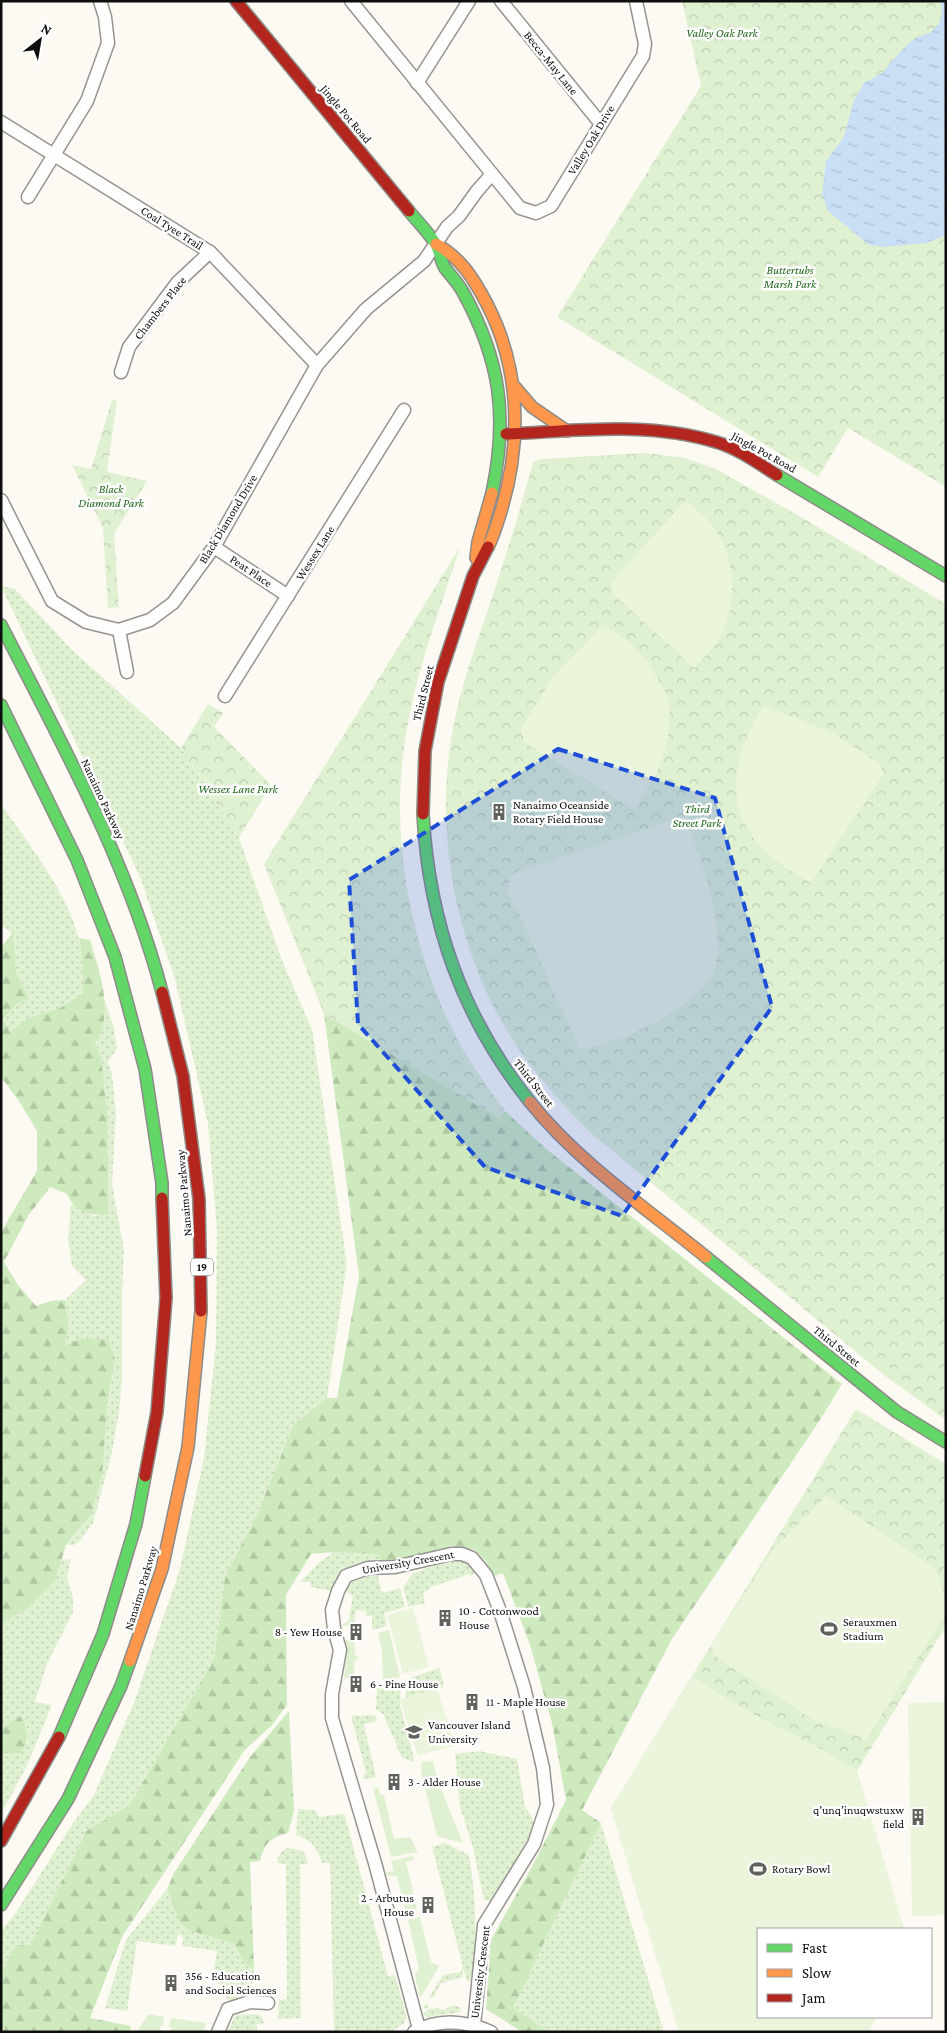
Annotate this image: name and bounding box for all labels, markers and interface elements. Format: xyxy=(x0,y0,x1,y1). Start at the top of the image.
north arrow xyxy=(15,15,65,65)
text: N xyxy=(38,20,55,38)
park label: Valley Oak Park xyxy=(686,26,759,40)
street label: Becca-May Lane xyxy=(521,28,581,98)
street label: Jingle Pot Road xyxy=(317,81,375,147)
street label: Valley Oak Drive xyxy=(565,103,617,177)
street label: Coal Tyee Trail xyxy=(138,203,206,253)
park label: Buttertubs Marsh Park xyxy=(763,263,817,291)
street label: Chambers Place xyxy=(131,274,189,342)
street label: Jingle Pot Road xyxy=(728,428,799,476)
street label: Black Diamond Drive xyxy=(196,472,260,566)
park label: Black Diamond Park xyxy=(78,482,145,510)
street label: Wessex Lane xyxy=(293,523,337,583)
street label: Peat Place xyxy=(227,552,275,590)
street label: Third Street xyxy=(409,663,437,722)
street label: Nanaimo Parkway xyxy=(78,756,128,842)
park label: Wessex Lane Park xyxy=(198,782,279,796)
place label: Nanaimo Oceanside Rotary Field House xyxy=(513,798,609,826)
building icon: Nanaimo Oceanside Rotary Field House xyxy=(489,802,509,822)
park label: Third Street Park xyxy=(673,802,722,830)
street label: Third Street xyxy=(511,1056,558,1110)
street label: Nanaimo Parkway xyxy=(173,1148,195,1237)
road number: 19 xyxy=(191,1258,213,1276)
street label: Third Street xyxy=(811,1323,864,1370)
street label: Nanaimo Parkway xyxy=(122,1544,161,1632)
street label: University Crescent xyxy=(361,1547,456,1577)
place label: 10 - Cottonwood House xyxy=(459,1604,539,1632)
building icon: 10 - Cottonwood House xyxy=(435,1608,455,1628)
place label: Serauxmen Stadium xyxy=(843,1615,897,1643)
sports icon: Serauxmen Stadium xyxy=(819,1619,839,1639)
building icon: 8 - Yew House xyxy=(346,1622,366,1642)
place label: 8 - Yew House xyxy=(275,1625,342,1639)
building icon: 6 - Pine House xyxy=(346,1674,366,1694)
place label: 6 - Pine House xyxy=(370,1677,438,1691)
building icon: 11 - Maple House xyxy=(462,1692,482,1712)
place label: 11 - Maple House xyxy=(486,1695,566,1709)
place label: Vancouver Island University xyxy=(428,1718,511,1746)
school or university icon: Vancouver Island University xyxy=(404,1722,424,1742)
building icon: 3 - Alder House xyxy=(384,1772,404,1792)
place label: 3 - Alder House xyxy=(408,1775,481,1789)
place label: q’unq’inuqwstuxw field xyxy=(813,1803,905,1831)
building icon: q’unq’inuqwstuxw field xyxy=(908,1807,928,1827)
sports icon: Rotary Bowl xyxy=(748,1859,768,1879)
place label: Rotary Bowl xyxy=(772,1862,830,1876)
place label: 2 - Arbutus House xyxy=(361,1891,414,1919)
building icon: 2 - Arbutus House xyxy=(418,1895,438,1915)
street label: University Crescent xyxy=(467,1924,493,2019)
legend xyxy=(757,1928,932,2018)
text: Fast xyxy=(802,1940,828,1956)
text: Slow xyxy=(802,1965,832,1981)
place label: 356 - Education and Social Sciences xyxy=(185,1969,277,1997)
building icon: 356 - Education and Social Sciences xyxy=(161,1973,181,1993)
text: Jam xyxy=(800,1990,825,2007)

